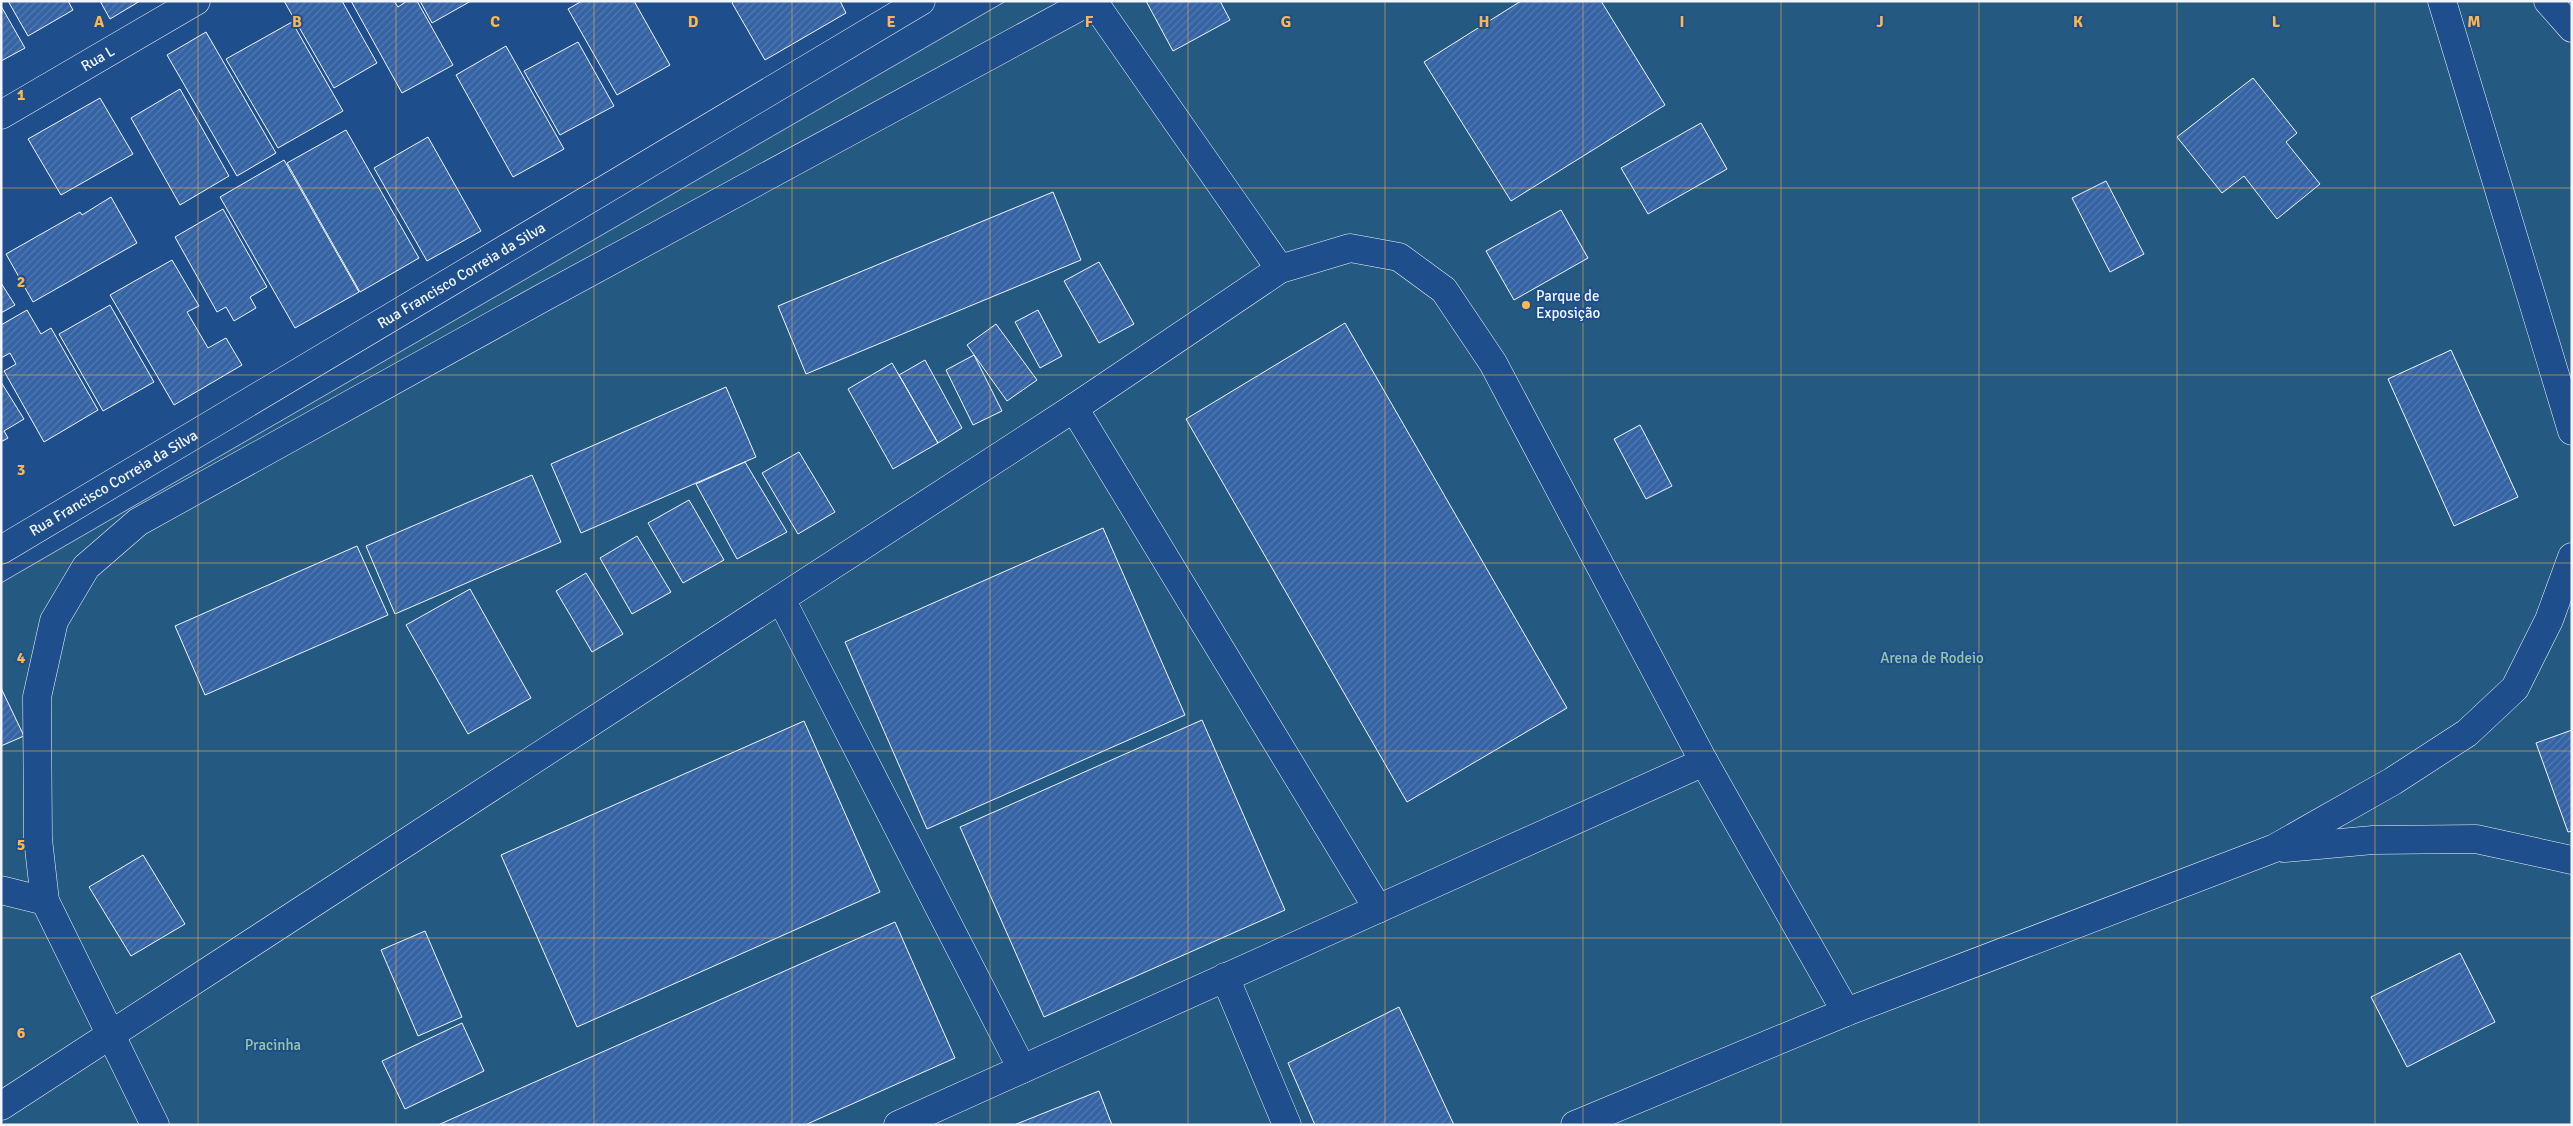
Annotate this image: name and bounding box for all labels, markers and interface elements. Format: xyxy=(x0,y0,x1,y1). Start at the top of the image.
text: A xyxy=(94,12,105,32)
text: B xyxy=(292,12,302,32)
text: C xyxy=(490,12,500,32)
text: D xyxy=(688,12,699,32)
text: E xyxy=(886,12,896,32)
text: F xyxy=(1085,12,1094,32)
text: G xyxy=(1281,12,1291,32)
text: H xyxy=(1479,12,1489,32)
text: I xyxy=(1679,12,1685,32)
text: J xyxy=(1876,12,1884,32)
text: K xyxy=(2073,12,2083,32)
text: L xyxy=(2272,12,2281,32)
text: M xyxy=(2467,12,2481,32)
street label: Rua L xyxy=(78,42,118,75)
text: 1 xyxy=(17,85,26,105)
street label: Rua Francisco Correia da Silva xyxy=(374,218,549,332)
text: 2 xyxy=(17,272,25,292)
place label: Parque de Exposição xyxy=(1536,287,1600,322)
marker: Parque de Exposição xyxy=(1520,299,1532,311)
street label: Rua Francisco Correia da Silva xyxy=(26,426,201,540)
text: 3 xyxy=(17,460,25,480)
text: 4 xyxy=(17,648,26,668)
park label: Arena de Rodeio xyxy=(1880,649,1984,667)
text: 5 xyxy=(17,835,25,855)
text: 6 xyxy=(17,1023,26,1043)
park label: Pracinha xyxy=(245,1036,301,1054)

